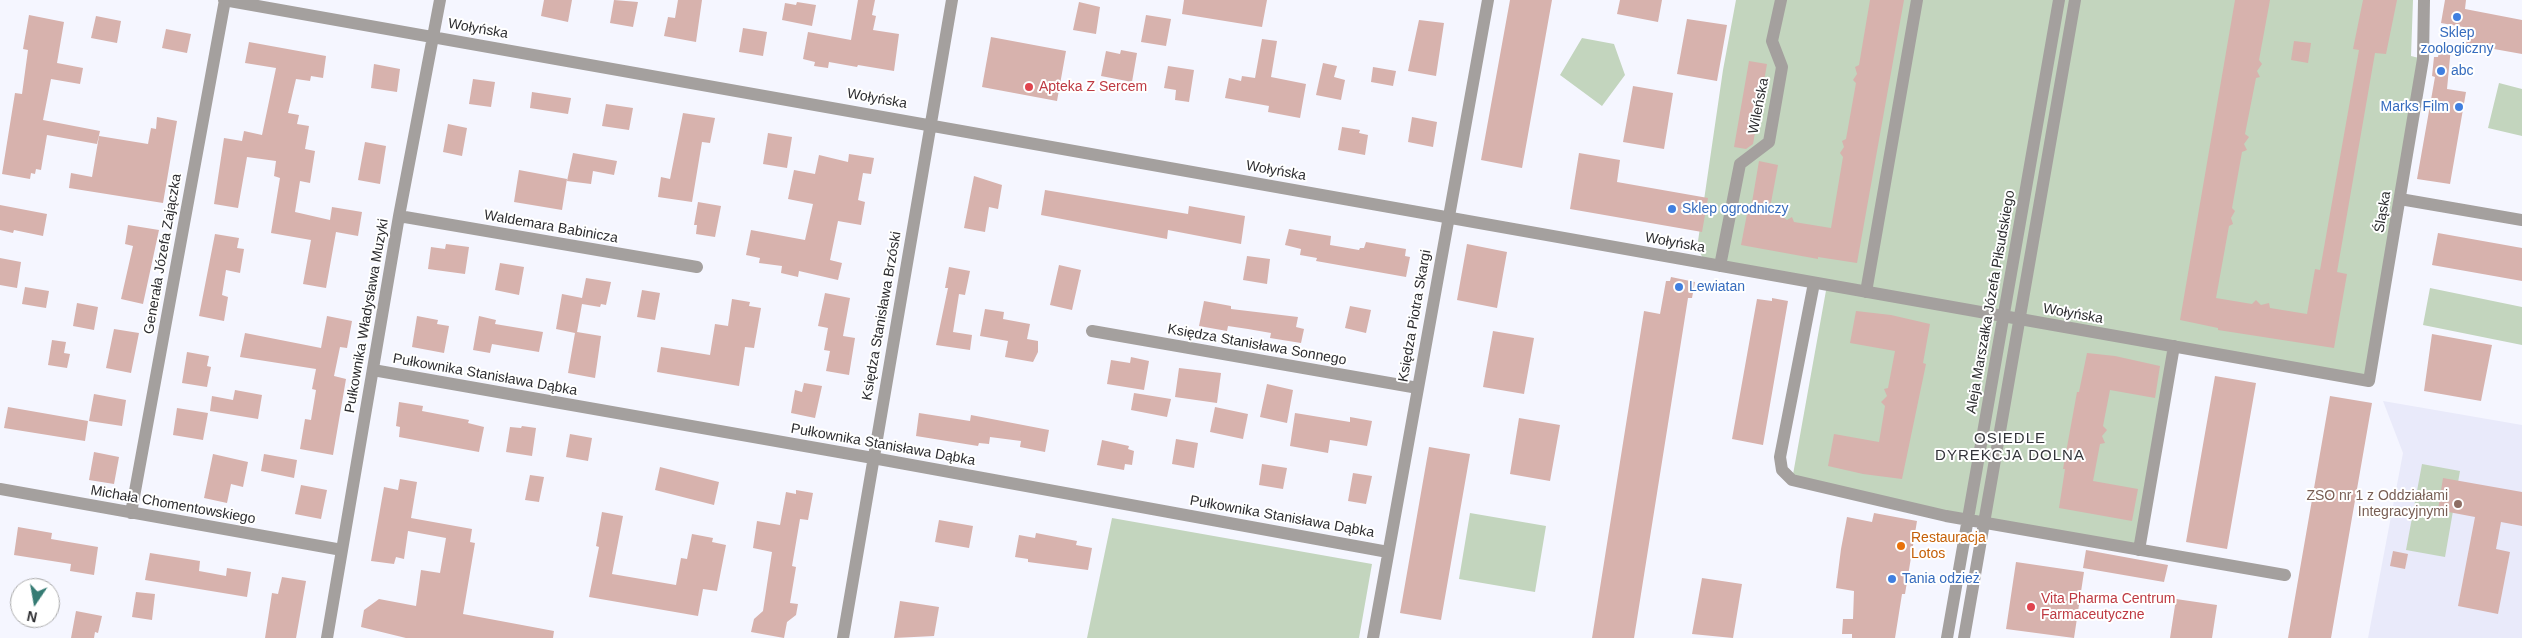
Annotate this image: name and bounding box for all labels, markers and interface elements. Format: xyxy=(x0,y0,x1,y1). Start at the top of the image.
marker: Sklep zoologiczny xyxy=(2451,11,2463,23)
street label: Wołyńska xyxy=(447,15,509,43)
place label: Sklep zoologiczny xyxy=(2420,25,2494,58)
place label: abc xyxy=(2451,63,2474,79)
marker: abc xyxy=(2435,65,2447,77)
street label: Wileńska xyxy=(1745,77,1773,135)
place label: Apteka Z Sercem xyxy=(1039,79,1147,95)
marker: Apteka Z Sercem xyxy=(1023,81,1035,93)
street label: Wołyńska xyxy=(846,85,908,113)
place label: Marks Film xyxy=(2381,99,2449,115)
marker: Marks Film xyxy=(2453,101,2465,113)
street label: Wołyńska xyxy=(1245,157,1307,185)
street label: Generała Józefa Zajączka xyxy=(141,172,185,336)
street label: Aleja Marszałka Józefa Piłsudskiego xyxy=(1963,189,2019,415)
street label: Śląska xyxy=(2371,190,2395,234)
place label: Sklep ogrodniczy xyxy=(1682,201,1789,217)
marker: Sklep ogrodniczy xyxy=(1666,203,1678,215)
street label: Waldemara Babinicza xyxy=(483,207,619,247)
street label: Pułkownika Władysława Muzyki xyxy=(342,218,392,414)
street label: Wołyńska xyxy=(1644,229,1706,257)
street label: Księdza Stanisława Brzóski xyxy=(859,230,905,402)
street label: Księdza Piotra Skargi xyxy=(1395,249,1435,383)
place label: Lewiatan xyxy=(1689,279,1745,295)
marker: Lewiatan xyxy=(1673,281,1685,293)
street label: Wołyńska xyxy=(2042,300,2104,328)
street label: Księdza Stanisława Sonnego xyxy=(1166,321,1348,369)
street label: Pułkownika Stanisława Dąbka xyxy=(392,351,578,399)
street label: Pułkownika Stanisława Dąbka xyxy=(790,421,976,469)
district label: OSIEDLE DYREKCJA DOLNA xyxy=(1933,430,2087,465)
street label: Michała Chomentowskiego xyxy=(89,482,257,528)
place label: ZSO nr 1 z Oddziałami Integracyjnymi xyxy=(2306,488,2448,520)
street label: Pułkownika Stanisława Dąbka xyxy=(1189,493,1375,541)
marker: ZSO nr 1 z Oddziałami Integracyjnymi xyxy=(2452,498,2464,510)
place label: Restauracja Lotos xyxy=(1911,530,1986,562)
marker: Restauracja Lotos xyxy=(1895,540,1907,552)
place label: Tania odzież xyxy=(1902,571,1980,587)
marker: Tania odzież xyxy=(1886,573,1898,585)
north arrow xyxy=(10,578,60,628)
place label: Vita Pharma Centrum Farmaceutyczne xyxy=(2041,591,2175,624)
marker: Vita Pharma Centrum Farmaceutyczne xyxy=(2025,601,2037,613)
text: N xyxy=(25,608,39,626)

